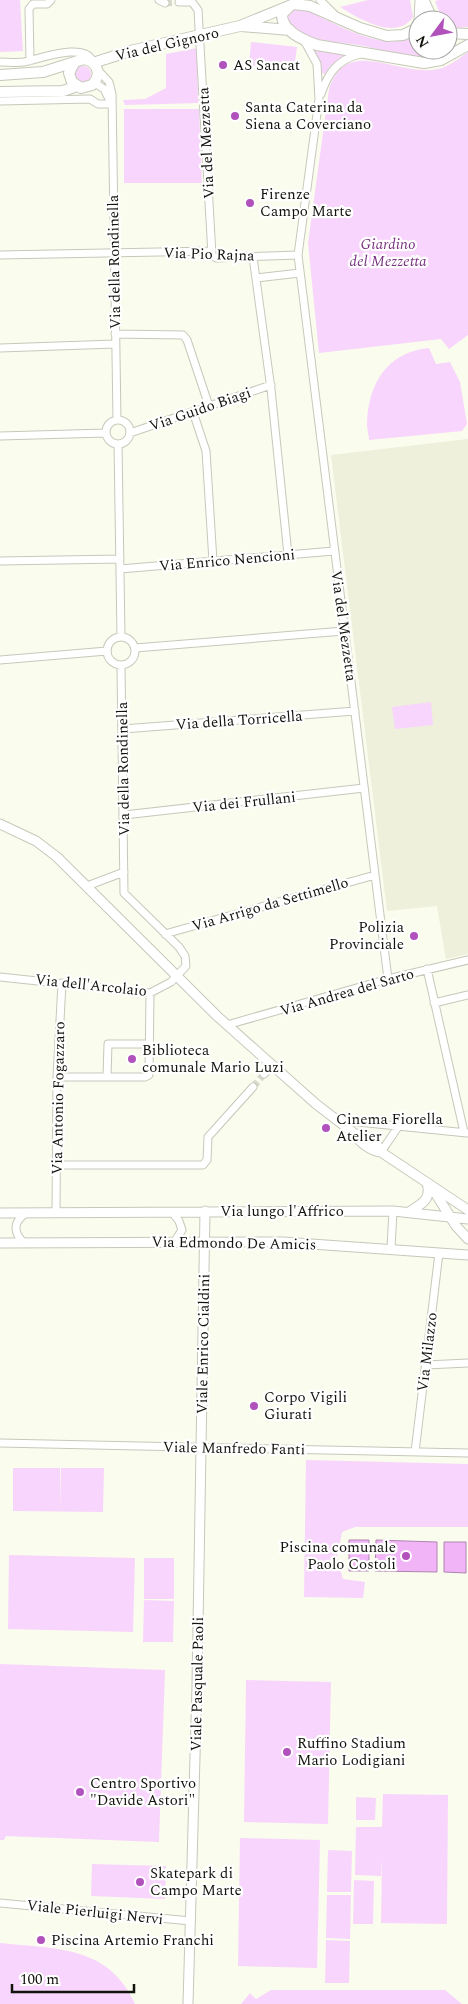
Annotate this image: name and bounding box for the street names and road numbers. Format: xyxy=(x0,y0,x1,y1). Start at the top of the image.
street label: Via del Gignoro xyxy=(113,21,221,68)
street label: Via del Mezzetta xyxy=(192,86,221,199)
street label: Via della Rondinella xyxy=(102,194,127,329)
street label: Via Pio Rajna xyxy=(163,241,256,268)
street label: Via Guido Biagi xyxy=(146,381,254,438)
street label: Via Enrico Nencioni xyxy=(158,543,296,578)
street label: Via del Mezzetta xyxy=(324,569,363,684)
street label: Via della Rondinella xyxy=(111,701,136,836)
street label: Via della Torricella xyxy=(175,705,304,736)
street label: Via dei Frullani xyxy=(191,786,297,819)
street label: Via Arrigo da Settimello xyxy=(189,871,351,938)
street label: Via Andrea del Sarto xyxy=(277,962,417,1023)
street label: Via dell'Arcolaio xyxy=(34,968,148,1003)
street label: Via Antonio Fogazzaro xyxy=(46,1021,71,1175)
street label: Via lungo l'Affrico xyxy=(220,1200,344,1223)
street label: Via Edmondo De Amicis xyxy=(151,1231,317,1256)
street label: Viale Enrico Cialdini xyxy=(191,1274,216,1414)
street label: Via Milazzo xyxy=(411,1311,444,1393)
street label: Viale Manfredo Fanti xyxy=(163,1436,305,1461)
street label: Viale Pasquale Paoli xyxy=(185,1616,210,1752)
street label: Viale Pierluigi Nervi xyxy=(26,1894,164,1931)

